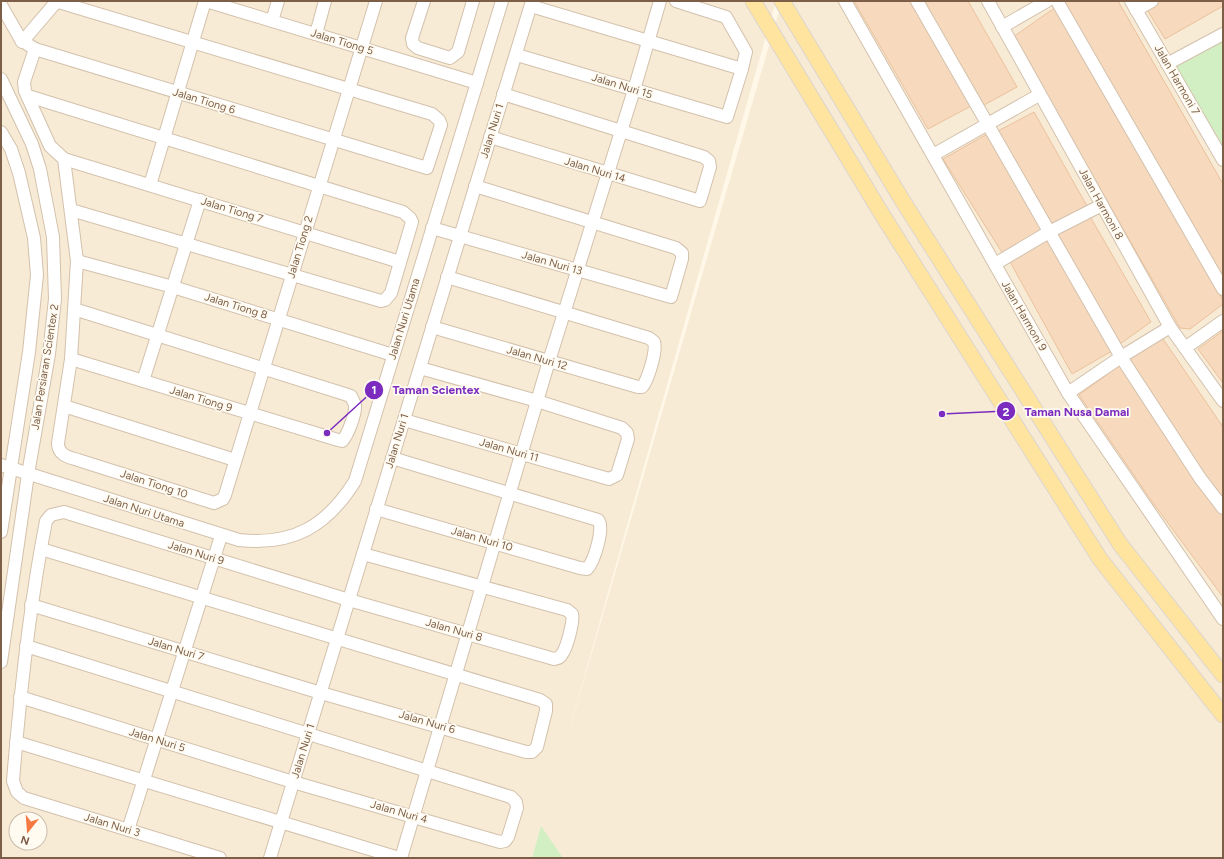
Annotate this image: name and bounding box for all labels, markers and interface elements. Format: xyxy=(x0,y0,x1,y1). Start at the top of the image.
street label: Jalan Tiong 5 xyxy=(309,26,375,58)
street label: Jalan Harmoni 7 xyxy=(1152,43,1202,117)
street label: Jalan Nuri 15 xyxy=(590,71,654,101)
street label: Jalan Tiong 6 xyxy=(171,85,237,117)
street label: Jalan Nuri 1 xyxy=(478,102,506,160)
street label: Jalan Nuri 14 xyxy=(563,155,627,185)
street label: Jalan Harmoni 8 xyxy=(1076,166,1126,242)
street label: Jalan Tiong 7 xyxy=(199,194,265,226)
street label: Jalan Tiong 2 xyxy=(284,214,316,280)
street label: Jalan Nuri 13 xyxy=(520,248,584,278)
street label: Jalan Nuri Utama xyxy=(385,277,423,361)
street label: Jalan Harmoni 9 xyxy=(999,278,1049,354)
street label: Jalan Tiong 8 xyxy=(203,290,269,322)
street label: Jalan Persiaran Scientex 2 xyxy=(29,303,61,431)
street label: Jalan Nuri 12 xyxy=(505,343,569,373)
callout: Taman Scientex xyxy=(364,378,488,402)
street label: Jalan Tiong 9 xyxy=(168,383,234,415)
text: 1 xyxy=(371,383,377,397)
text: Taman Scientex xyxy=(392,383,480,397)
callout: Taman Nusa Damai xyxy=(996,399,1137,423)
text: 2 xyxy=(1003,405,1010,419)
text: Taman Nusa Damai xyxy=(1025,405,1129,419)
street label: Jalan Nuri 1 xyxy=(383,412,411,470)
street label: Jalan Nuri 11 xyxy=(478,435,540,465)
street label: Jalan Tiong 10 xyxy=(119,467,189,501)
street label: Jalan Nuri Utama xyxy=(102,492,186,530)
street label: Jalan Nuri 10 xyxy=(450,524,514,554)
street label: Jalan Nuri 9 xyxy=(166,538,226,568)
street label: Jalan Nuri 8 xyxy=(424,616,484,644)
street label: Jalan Nuri 7 xyxy=(147,634,206,664)
street label: Jalan Nuri 6 xyxy=(397,708,457,736)
street label: Jalan Nuri 1 xyxy=(289,722,317,780)
street label: Jalan Nuri 5 xyxy=(127,725,187,755)
street label: Jalan Nuri 4 xyxy=(369,798,429,826)
street label: Jalan Nuri 3 xyxy=(82,810,142,840)
north arrow xyxy=(8,811,48,851)
text: N xyxy=(19,833,31,848)

